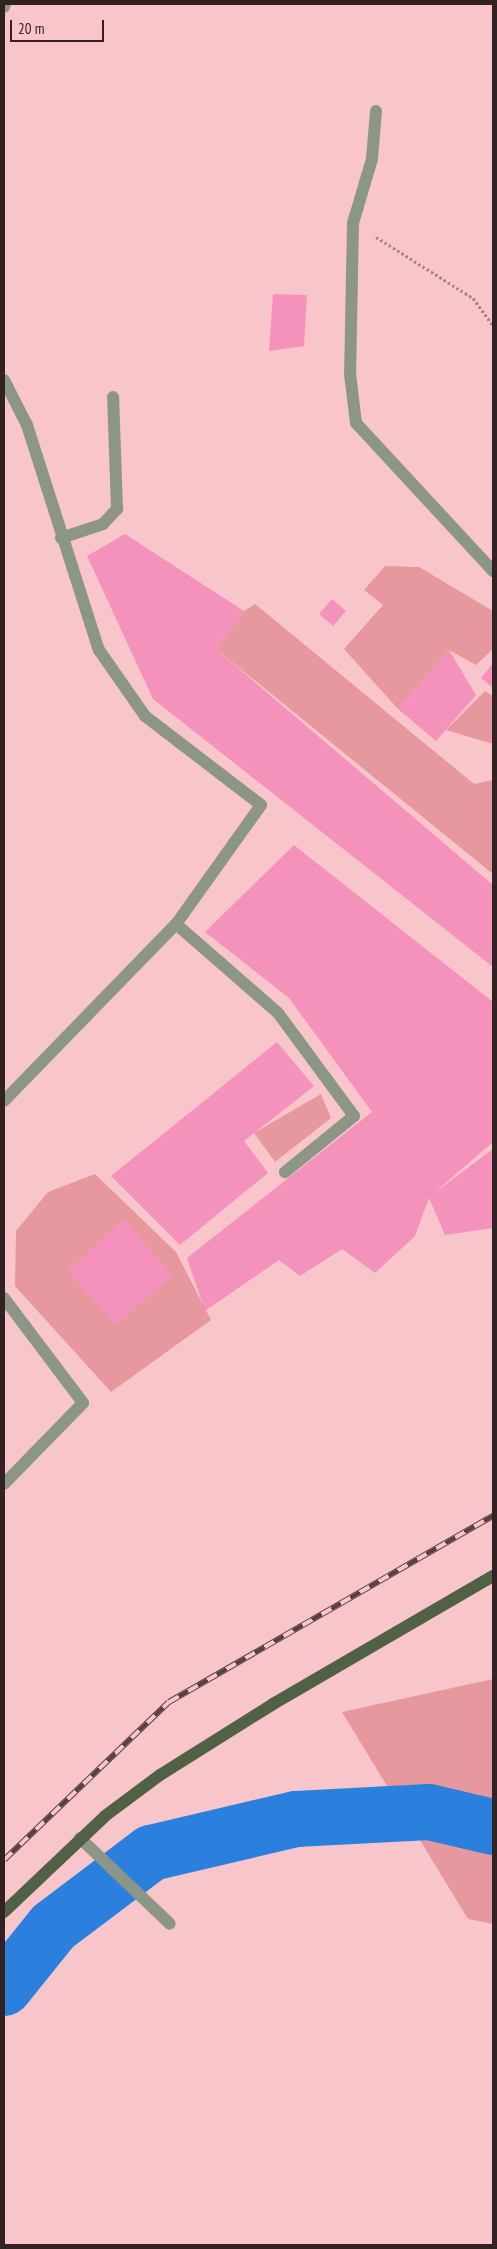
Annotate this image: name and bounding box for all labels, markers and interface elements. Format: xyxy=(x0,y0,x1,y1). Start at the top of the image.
scale bar xyxy=(12,10,106,42)
text: 20 m xyxy=(18,19,44,38)

